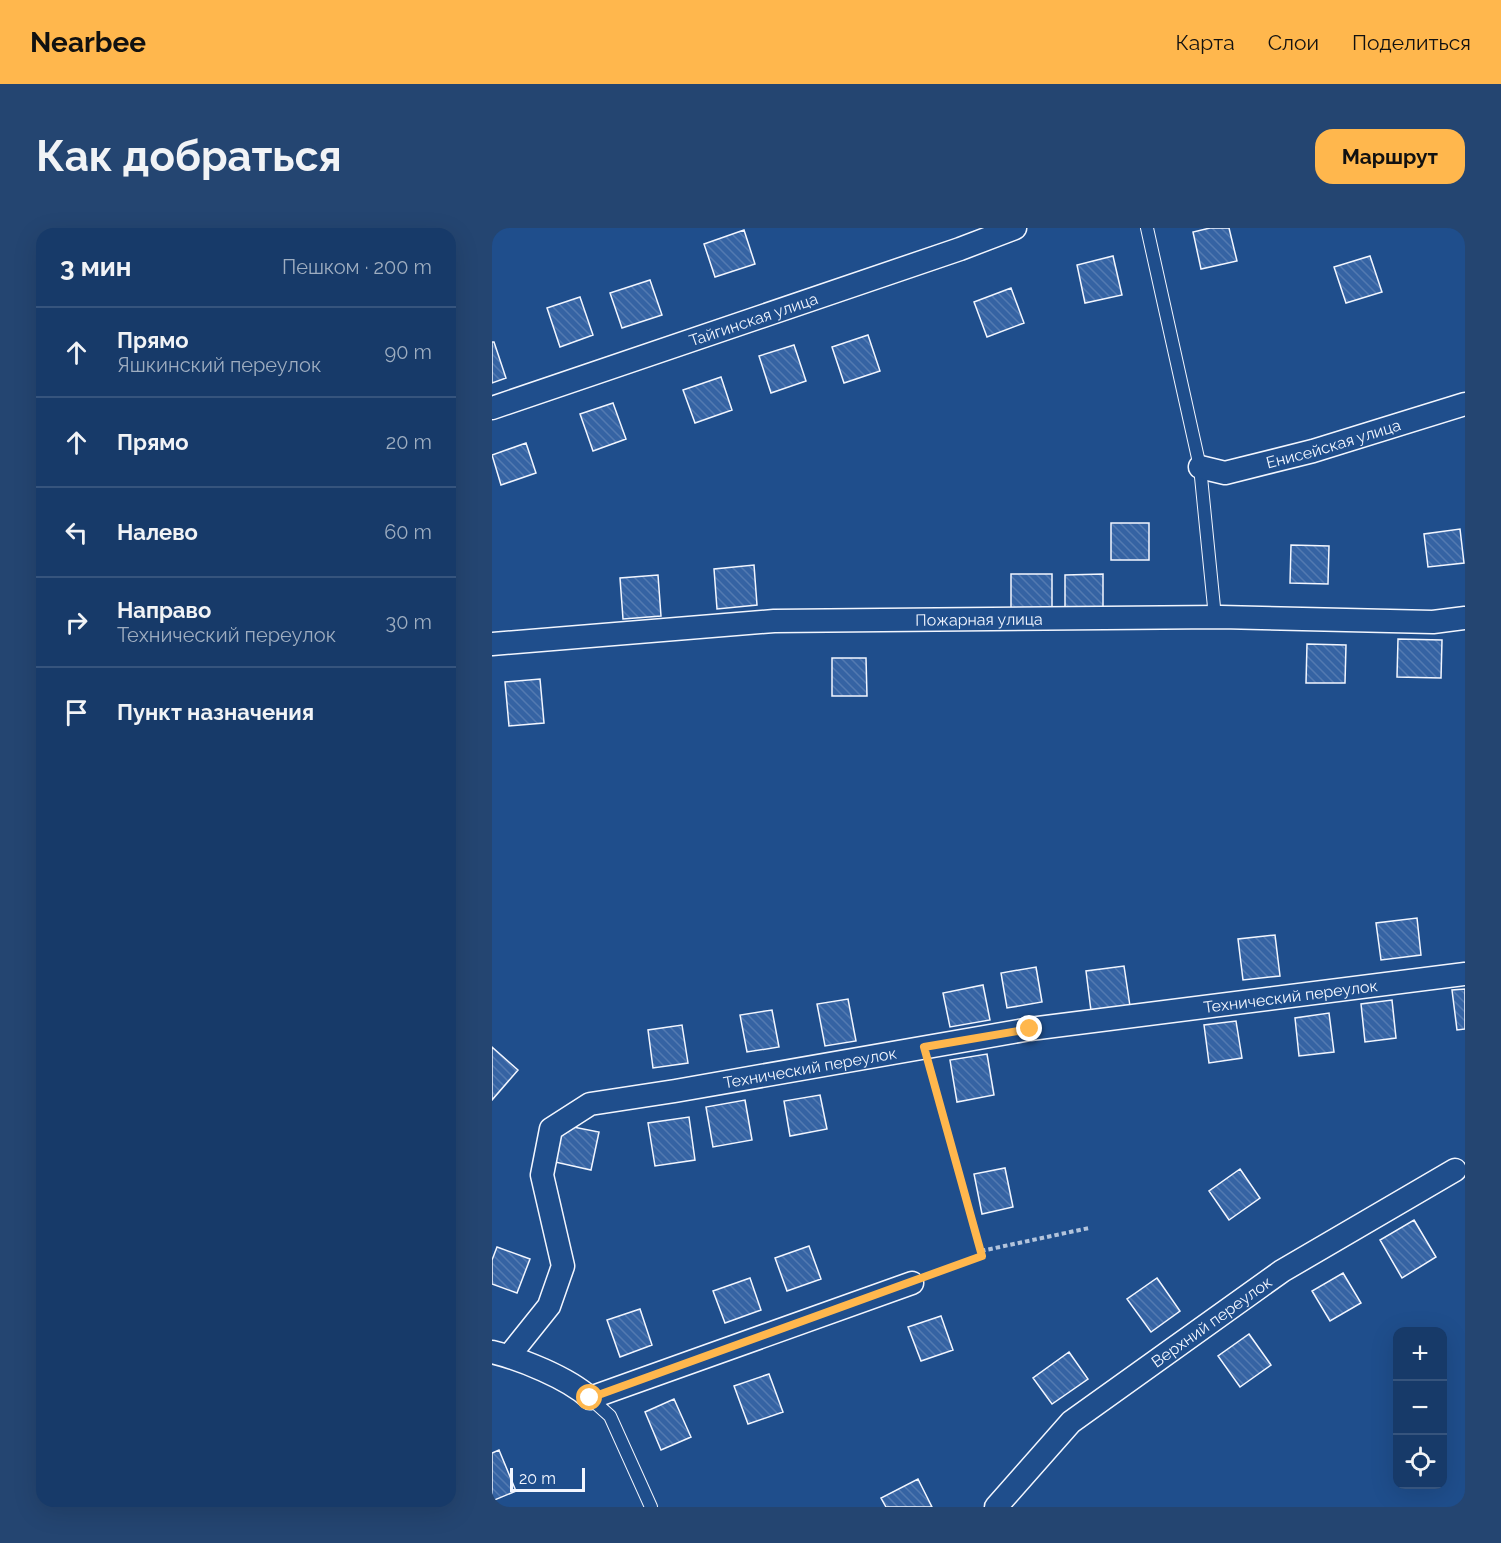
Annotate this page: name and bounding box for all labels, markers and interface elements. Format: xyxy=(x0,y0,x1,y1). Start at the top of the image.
text: Nearbee xyxy=(30,26,146,59)
text: Карта xyxy=(1176,30,1235,55)
text: Слои xyxy=(1268,30,1319,55)
text: Поделиться xyxy=(1352,30,1471,55)
button: Маршрут xyxy=(1315,129,1465,184)
text: Как добраться xyxy=(36,132,342,181)
text: 3 мин xyxy=(60,252,131,282)
text: Пешком · 200 m xyxy=(282,255,432,279)
street label: Тайгинская улица xyxy=(687,289,820,350)
text: Прямо xyxy=(117,327,189,353)
icon: ahead xyxy=(60,336,93,369)
text: 90 m xyxy=(385,340,432,364)
text: Яшкинский переулок xyxy=(117,353,321,377)
street label: Енисейская улица xyxy=(1264,415,1403,472)
icon: ahead xyxy=(60,426,93,459)
text: Прямо xyxy=(117,429,189,455)
text: 20 m xyxy=(386,430,432,454)
icon: left xyxy=(60,516,93,549)
text: Налево xyxy=(117,519,198,545)
text: 60 m xyxy=(384,520,432,544)
text: Направо xyxy=(117,597,211,623)
icon: right xyxy=(60,606,93,639)
text: 30 m xyxy=(386,610,432,634)
street label: Пожарная улица xyxy=(915,610,1043,630)
text: Технический переулок xyxy=(117,623,336,647)
icon: arrive xyxy=(60,696,93,729)
text: Пункт назначения xyxy=(117,699,314,725)
street label: Технический переулок xyxy=(1202,976,1379,1017)
route end xyxy=(1016,1015,1042,1041)
street label: Технический переулок xyxy=(722,1043,898,1092)
street label: Верхний переулок xyxy=(1148,1272,1276,1371)
map controls xyxy=(1393,1327,1447,1489)
button: + xyxy=(1393,1327,1447,1381)
button: − xyxy=(1393,1381,1447,1435)
route start xyxy=(576,1384,602,1410)
button: locate xyxy=(1393,1435,1447,1489)
scale bar xyxy=(510,1465,585,1492)
text: 20 m xyxy=(519,1469,556,1488)

